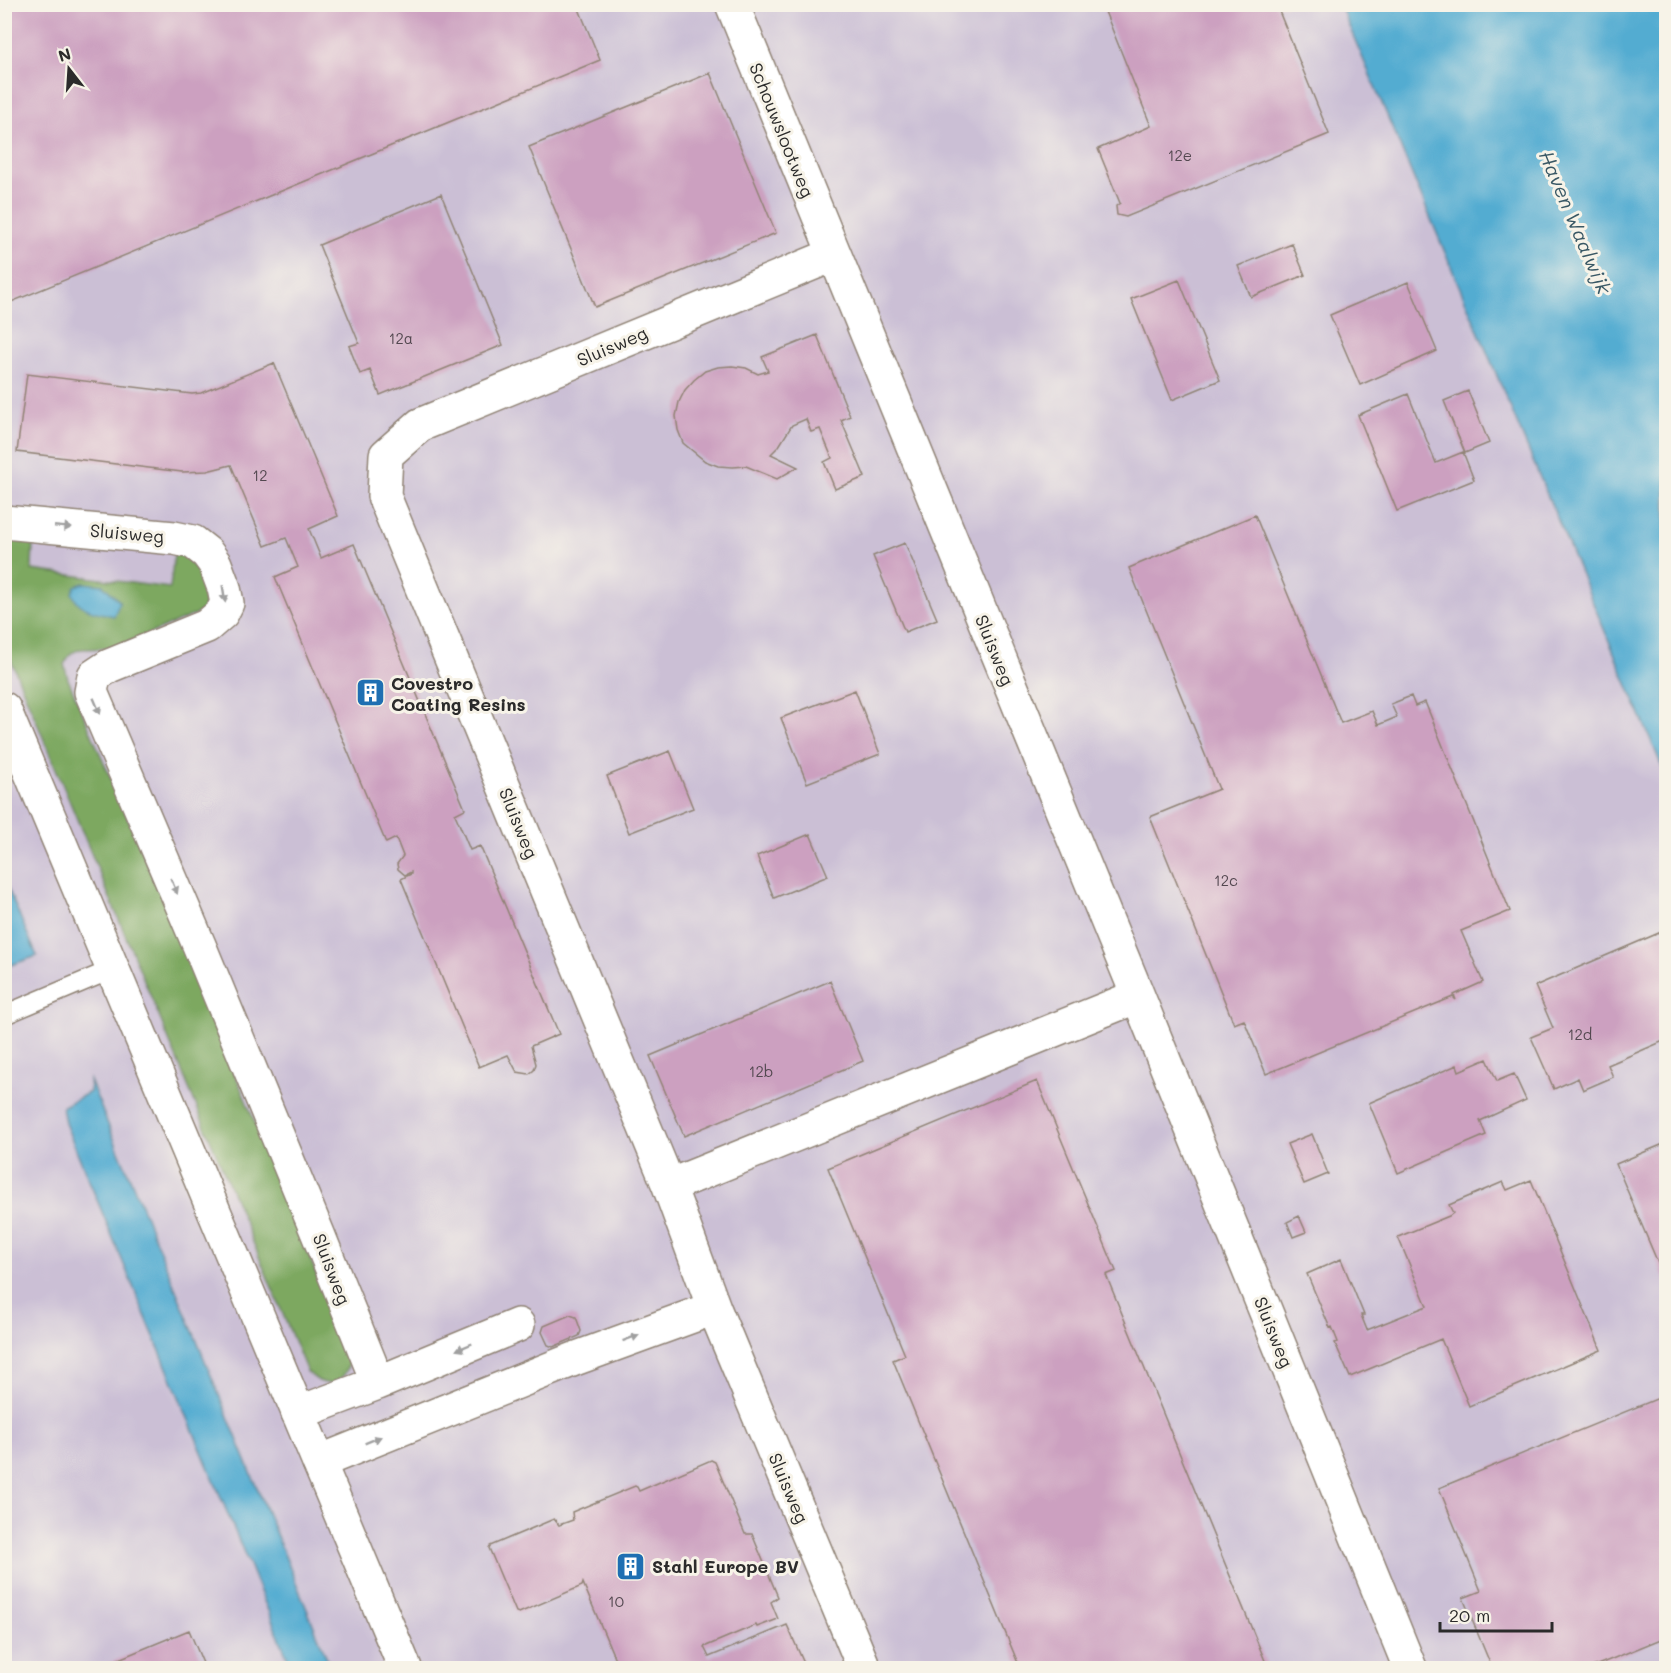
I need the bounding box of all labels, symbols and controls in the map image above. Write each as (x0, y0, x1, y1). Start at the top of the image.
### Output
north arrow (39, 39, 99, 99)
text: N (56, 42, 73, 66)
street label: Schouwslootweg (744, 59, 820, 201)
house number: 12e (1168, 145, 1192, 165)
water label: Haven Waalwijk (1534, 146, 1618, 298)
street label: Sluisweg (573, 320, 651, 372)
house number: 12a (389, 328, 413, 348)
house number: 12 (252, 465, 268, 485)
street label: Sluisweg (89, 518, 165, 548)
one-way arrow (53, 522, 72, 532)
one-way arrow (220, 585, 229, 604)
street label: Sluisweg (970, 611, 1020, 689)
place label: Covestro Coating Resins (391, 671, 526, 716)
building icon: Covestro Coating Resins (354, 677, 386, 709)
one-way arrow (93, 697, 102, 715)
street label: Sluisweg (494, 784, 544, 862)
house number: 12c (1214, 870, 1238, 890)
one-way arrow (169, 877, 179, 895)
house number: 12d (1568, 1024, 1592, 1044)
house number: 12b (749, 1061, 773, 1081)
street label: Sluisweg (307, 1230, 357, 1308)
street label: Sluisweg (1249, 1293, 1299, 1371)
one-way arrow (623, 1333, 641, 1343)
one-way arrow (455, 1343, 473, 1352)
one-way arrow (365, 1435, 383, 1445)
street label: Sluisweg (763, 1449, 815, 1527)
building icon: Stahl Europe BV (615, 1550, 647, 1582)
place label: Stahl Europe BV (652, 1554, 799, 1578)
house number: 10 (608, 1591, 624, 1611)
scale bar (1440, 1595, 1552, 1633)
text: 20 m (1449, 1603, 1490, 1627)

